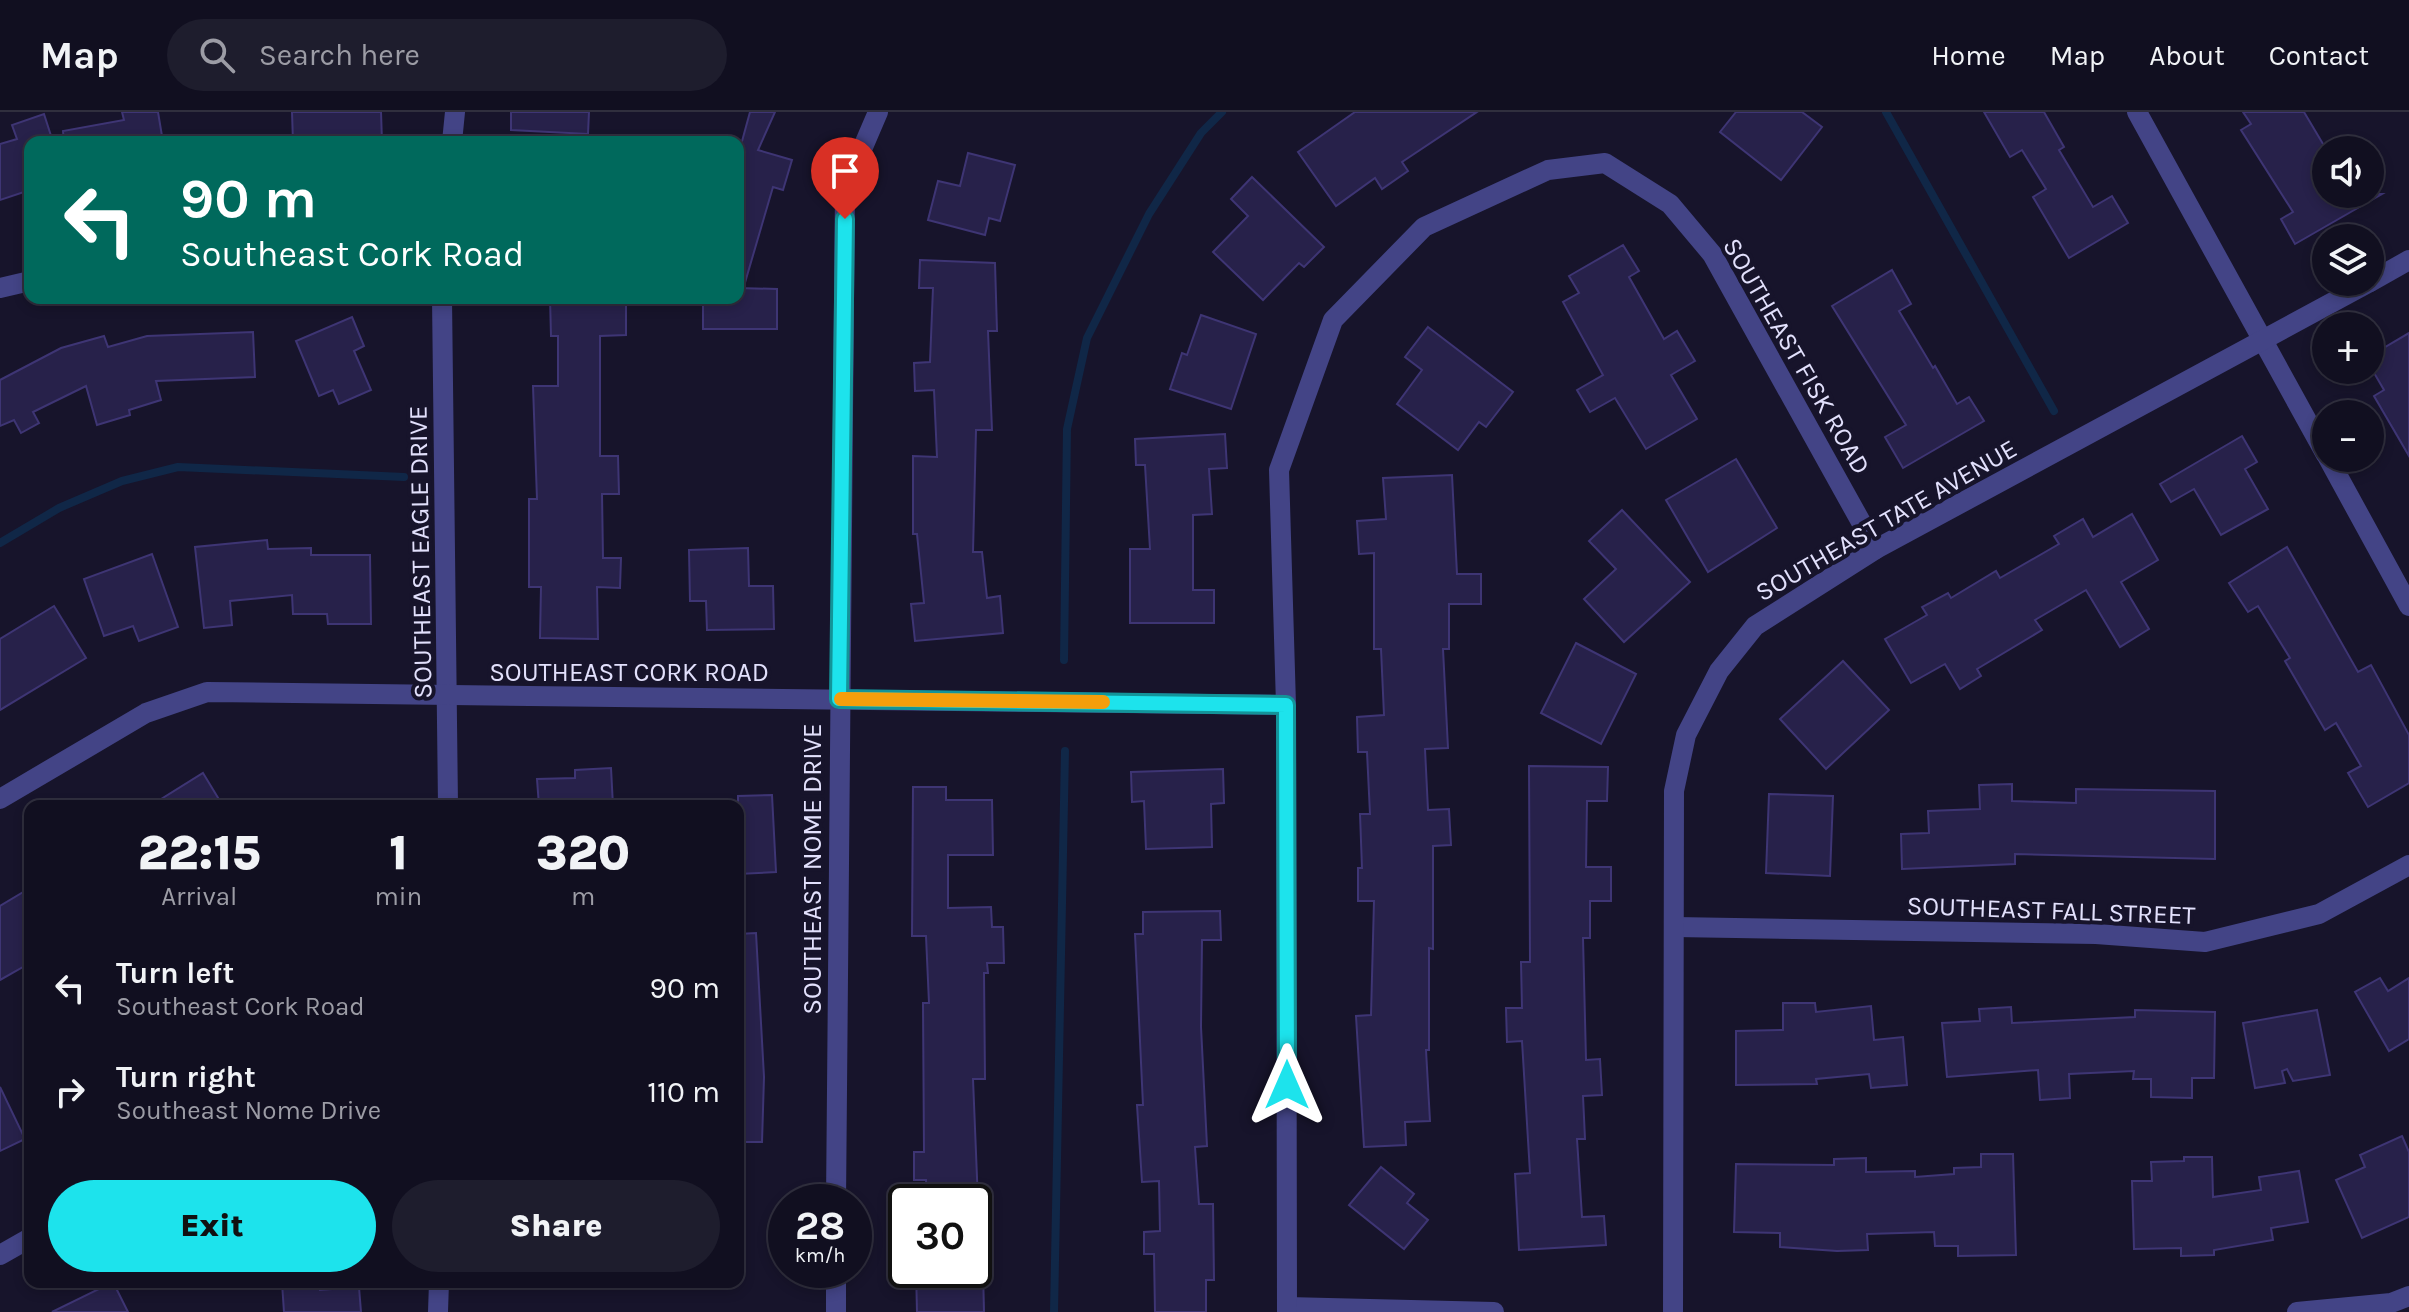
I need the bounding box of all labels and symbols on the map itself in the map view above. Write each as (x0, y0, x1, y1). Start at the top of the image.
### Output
pin (811, 137, 879, 219)
street label: SOUTHEAST FISK ROAD (1716, 233, 1877, 480)
street label: SOUTHEAST EAGLE DRIVE (402, 405, 439, 699)
street label: SOUTHEAST TATE AVENUE (1750, 433, 2023, 608)
street label: SOUTHEAST CORK ROAD (489, 657, 769, 688)
street label: SOUTHEAST NOME DRIVE (797, 723, 828, 1015)
street label: SOUTHEAST FALL STREET (1906, 890, 2196, 931)
position arrow (1245, 1043, 1329, 1127)
speed limit sign: 30 (888, 1184, 992, 1288)

